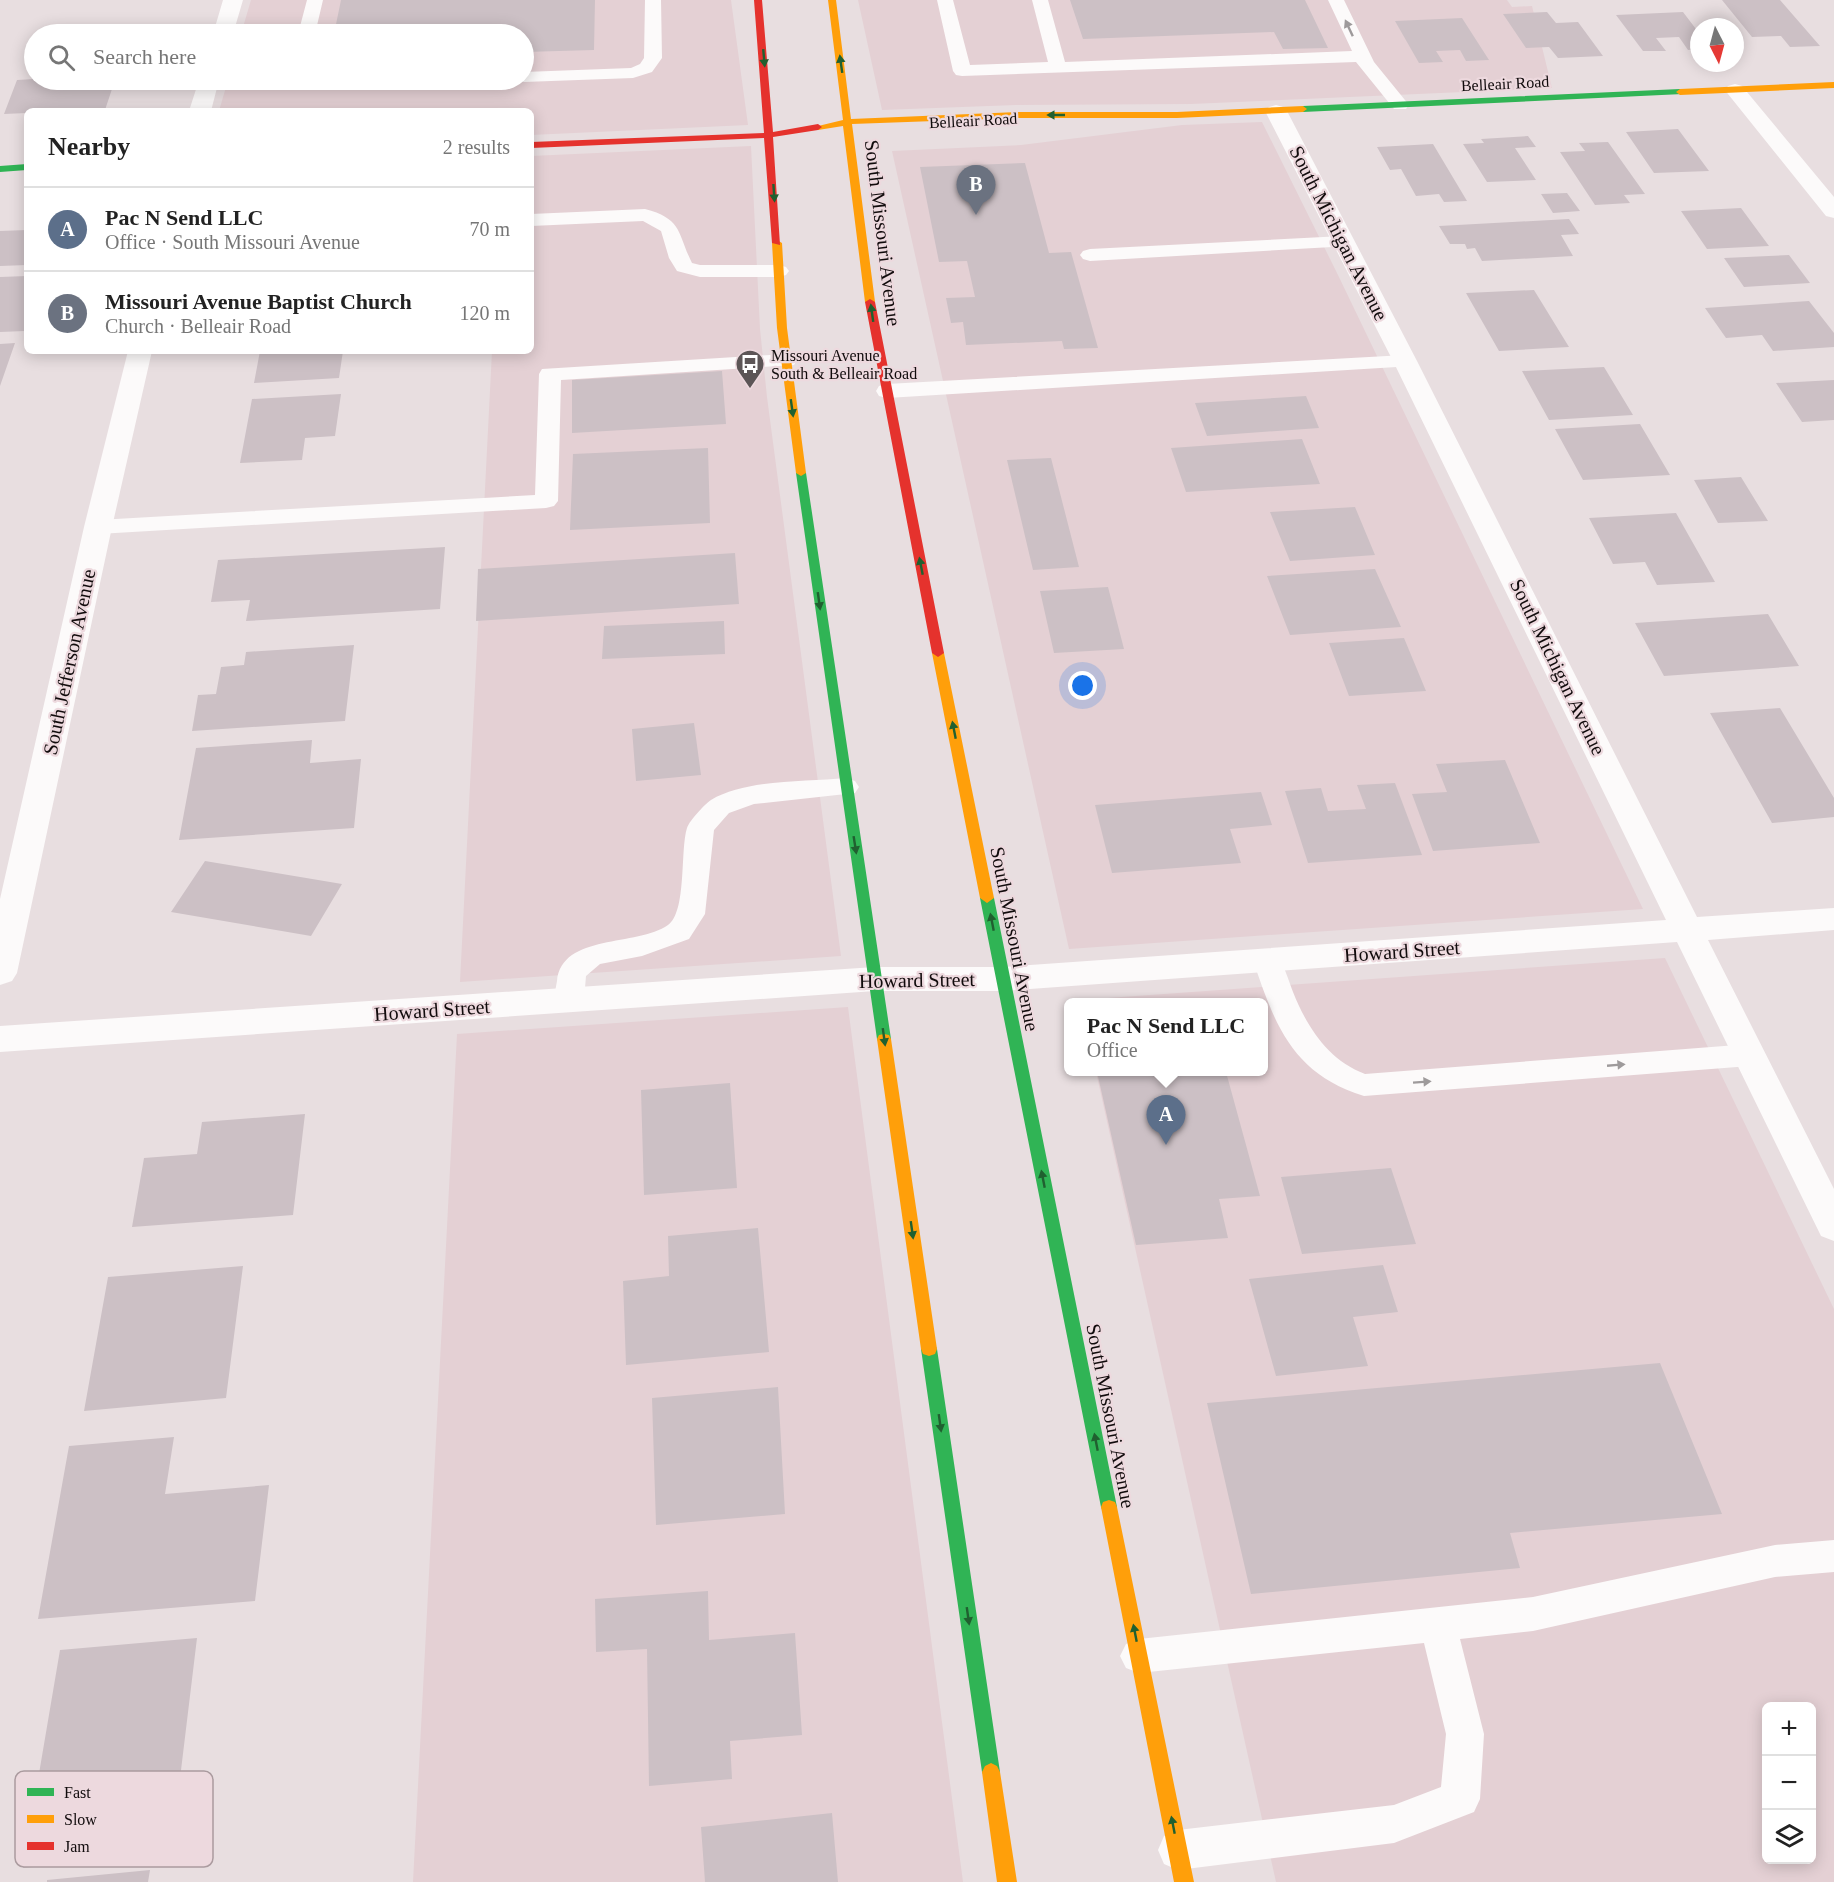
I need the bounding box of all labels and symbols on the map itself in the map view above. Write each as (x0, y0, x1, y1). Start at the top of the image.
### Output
north arrow (1690, 18, 1744, 72)
one-way arrow (1345, 20, 1354, 37)
one-way arrow (759, 49, 768, 68)
one-way arrow (837, 54, 846, 73)
street label: Belleair Road (1460, 73, 1550, 94)
street label: Belleair Road (928, 110, 1018, 131)
one-way arrow (1046, 110, 1065, 120)
street label: South Missouri Avenue (861, 139, 905, 327)
street label: South Michigan Avenue (1285, 142, 1393, 325)
pin: B (956, 166, 996, 215)
one-way arrow (769, 183, 778, 202)
one-way arrow (867, 304, 876, 323)
place label: Missouri Avenue South & Belleair Road (771, 347, 917, 382)
bus stop icon: Missouri Avenue South & Belleair Road (734, 348, 766, 390)
one-way arrow (787, 399, 796, 418)
one-way arrow (916, 557, 925, 576)
street label: South Jefferson Avenue (39, 567, 99, 757)
street label: South Michigan Avenue (1505, 575, 1610, 759)
one-way arrow (815, 592, 824, 611)
your location (1068, 671, 1097, 700)
one-way arrow (949, 721, 958, 740)
one-way arrow (850, 835, 859, 854)
street label: South Missouri Avenue (986, 845, 1044, 1033)
one-way arrow (987, 912, 996, 931)
street label: Howard Street (1343, 936, 1461, 966)
street label: Howard Street (859, 968, 976, 992)
street label: Howard Street (373, 995, 491, 1025)
one-way arrow (879, 1028, 888, 1047)
one-way arrow (1607, 1060, 1626, 1069)
one-way arrow (1413, 1077, 1432, 1087)
pin: A (1146, 1096, 1186, 1145)
one-way arrow (1038, 1169, 1047, 1188)
one-way arrow (907, 1221, 916, 1240)
street label: South Missouri Avenue (1082, 1322, 1140, 1510)
one-way arrow (935, 1414, 944, 1433)
one-way arrow (1091, 1433, 1100, 1452)
one-way arrow (963, 1607, 972, 1626)
one-way arrow (1129, 1624, 1139, 1643)
legend (15, 1771, 213, 1867)
text: Fast (64, 1784, 91, 1801)
text: Slow (64, 1811, 97, 1828)
one-way arrow (1168, 1815, 1177, 1834)
text: Jam (64, 1838, 90, 1855)

